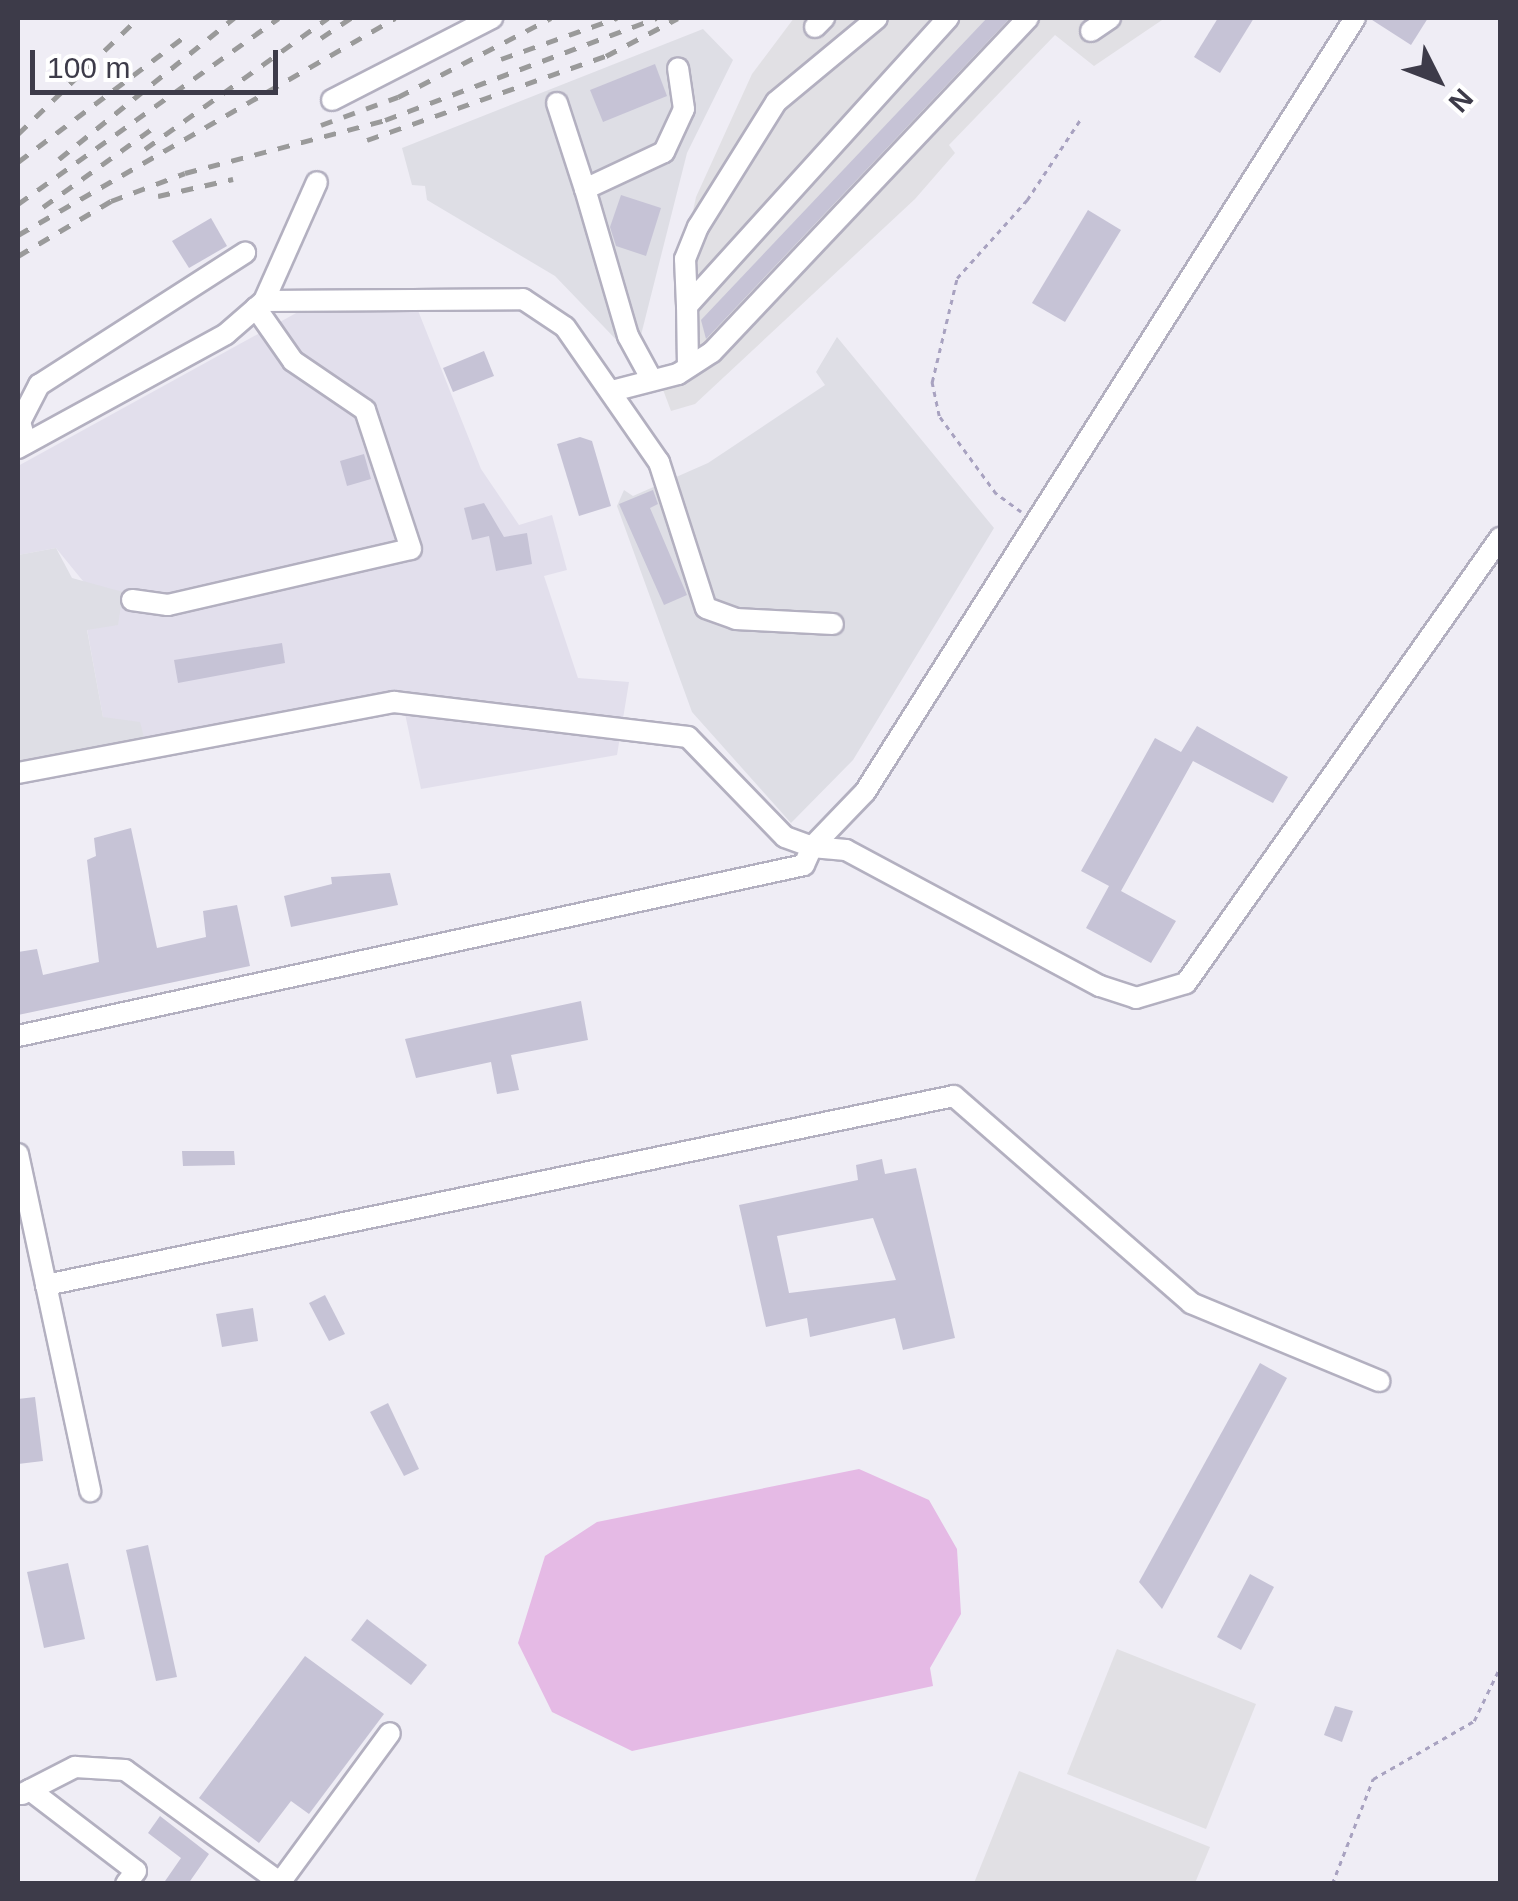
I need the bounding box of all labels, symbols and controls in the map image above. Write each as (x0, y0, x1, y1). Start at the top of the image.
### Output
scale bar (35, 30, 282, 92)
north arrow (1388, 30, 1488, 130)
text: 100 m (47, 51, 130, 84)
text: N (1442, 83, 1479, 118)

